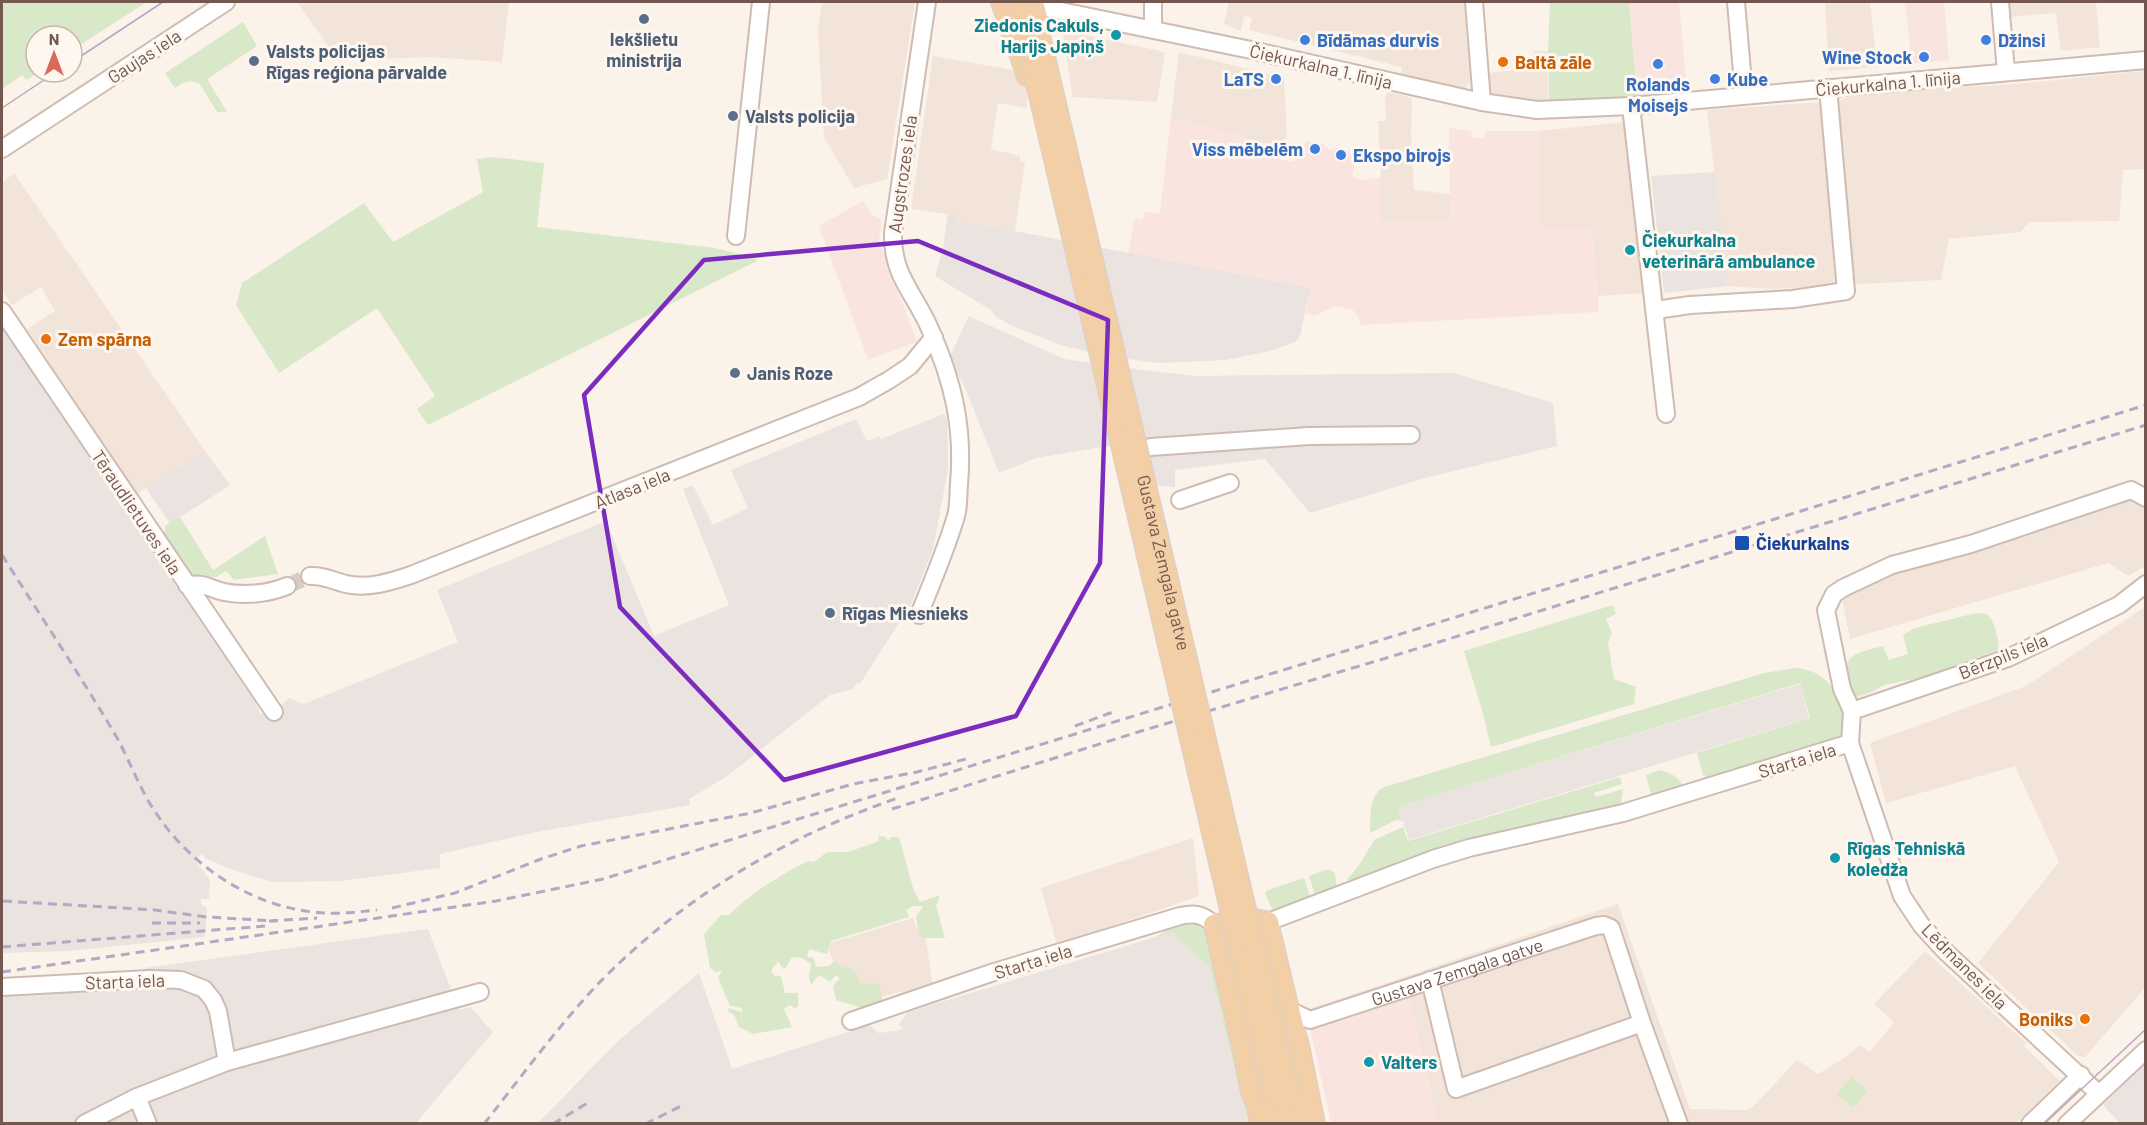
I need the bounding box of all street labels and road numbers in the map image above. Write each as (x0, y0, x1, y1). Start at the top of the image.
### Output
street label: Gaujas iela (103, 24, 185, 88)
street label: Čiekurkalna 1. līnija (1248, 39, 1394, 93)
street label: Čiekurkalna 1. līnija (1814, 66, 1962, 100)
street label: Augstrozes iela (883, 114, 921, 234)
street label: Tēraudlietuves iela (87, 445, 187, 579)
street label: Atlasa iela (591, 463, 673, 513)
street label: Gustava Zemgala gatve (1133, 473, 1196, 653)
street label: Bērzpils iela (1955, 628, 2051, 684)
street label: Starta iela (1756, 738, 1838, 782)
street label: Lēdmanes iela (1917, 918, 2013, 1014)
street label: Gustava Zemgala gatve (1368, 933, 1546, 1010)
street label: Starta iela (992, 939, 1074, 983)
street label: Starta iela (85, 969, 165, 993)

